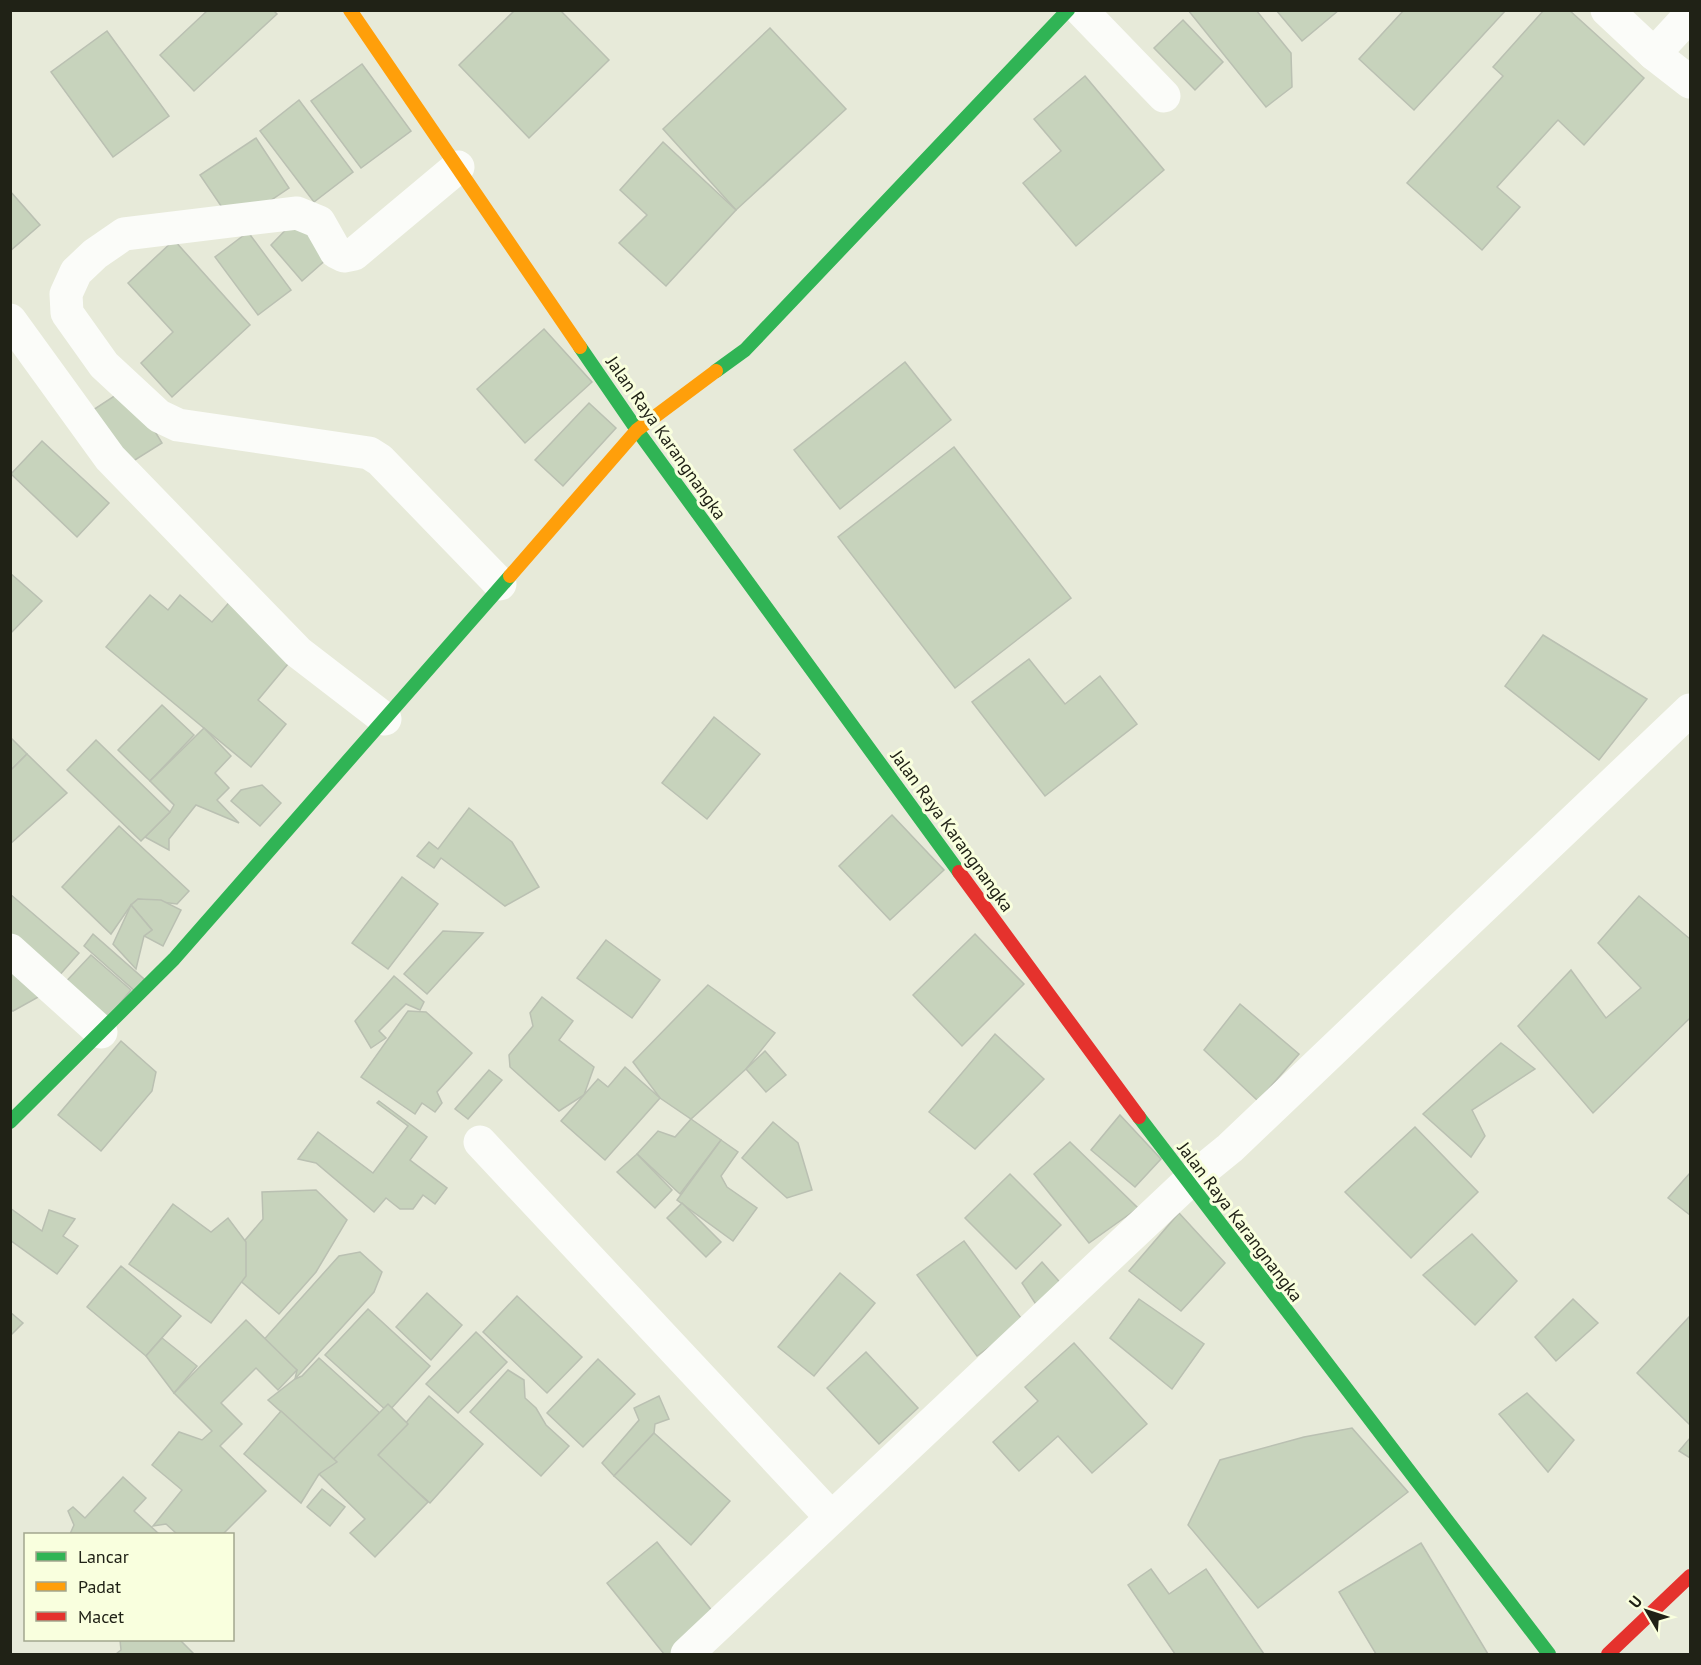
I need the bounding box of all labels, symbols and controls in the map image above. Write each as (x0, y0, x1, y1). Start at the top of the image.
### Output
street label: Jalan Raya Karangnangka (601, 351, 732, 524)
street label: Jalan Raya Karangnangka (885, 745, 1019, 916)
street label: Jalan Raya Karangnangka (1172, 1136, 1308, 1306)
legend (24, 1533, 234, 1641)
text: Lancar (78, 1545, 129, 1568)
text: Padat (78, 1575, 121, 1598)
north arrow (1617, 1581, 1677, 1641)
text: U (1624, 1591, 1646, 1612)
text: Macet (78, 1605, 124, 1628)

